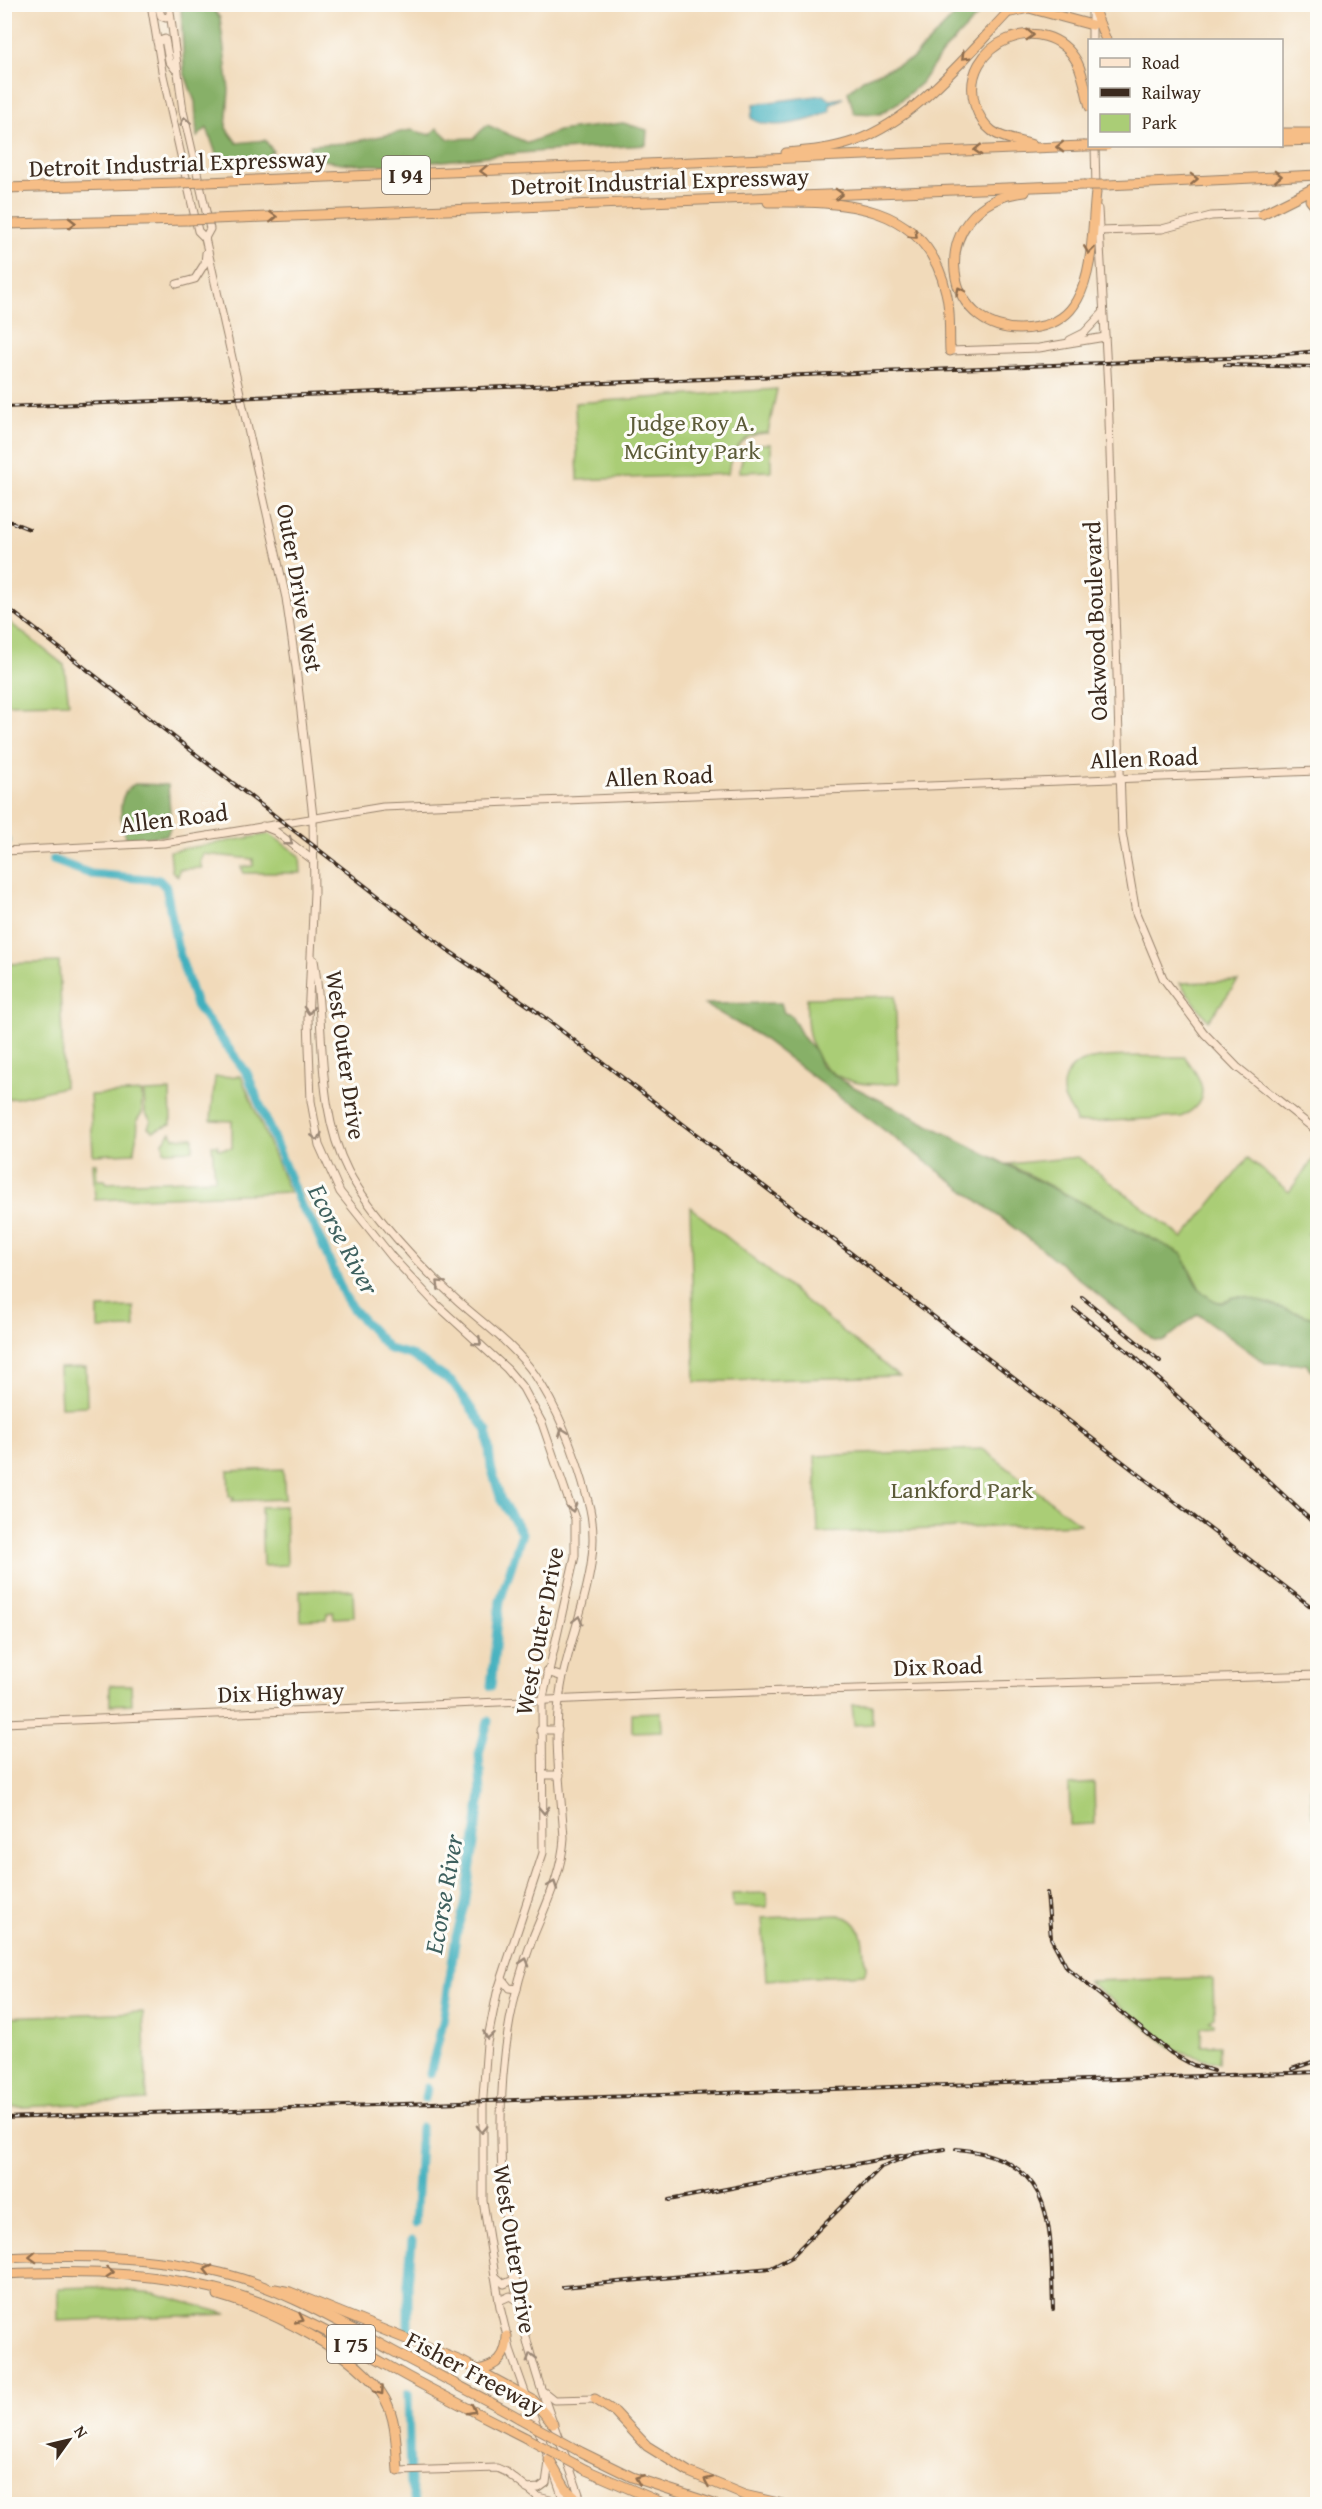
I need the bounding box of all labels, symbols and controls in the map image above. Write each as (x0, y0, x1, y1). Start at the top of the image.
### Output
one-way arrow (1026, 28, 1035, 41)
legend (1088, 39, 1283, 147)
one-way arrow (962, 48, 973, 59)
text: Road (1142, 49, 1180, 76)
text: Railway (1142, 79, 1201, 106)
text: Park (1142, 109, 1178, 136)
one-way arrow (179, 116, 192, 126)
street label: Detroit Industrial Expressway (28, 140, 328, 186)
one-way arrow (1055, 141, 1064, 153)
one-way arrow (973, 144, 982, 157)
road number: I 94 (382, 156, 430, 194)
street label: Detroit Industrial Expressway (510, 158, 810, 204)
one-way arrow (480, 165, 489, 178)
one-way arrow (1274, 170, 1283, 183)
one-way arrow (1190, 173, 1199, 186)
one-way arrow (834, 187, 843, 200)
one-way arrow (268, 211, 277, 223)
one-way arrow (68, 217, 77, 229)
one-way arrow (908, 228, 918, 239)
one-way arrow (1084, 246, 1096, 255)
one-way arrow (955, 287, 967, 298)
park label: Judge Roy A. McGinty Park (624, 405, 761, 468)
street label: Outer Drive West (268, 501, 332, 675)
street label: Oakwood Boulevard (1074, 521, 1116, 721)
street label: Allen Road (1089, 739, 1199, 777)
street label: Allen Road (604, 757, 714, 795)
street label: Allen Road (118, 794, 230, 842)
one-way arrow (283, 835, 294, 846)
street label: West Outer Drive (317, 968, 375, 1142)
one-way arrow (302, 1005, 315, 1014)
one-way arrow (309, 1131, 322, 1141)
water label: Ecorse River (298, 1176, 390, 1303)
one-way arrow (437, 1281, 448, 1292)
one-way arrow (471, 1334, 482, 1345)
one-way arrow (558, 1427, 571, 1438)
park label: Lankford Park (891, 1472, 1034, 1507)
one-way arrow (565, 1502, 577, 1513)
street label: West Outer Drive (506, 1544, 572, 1718)
one-way arrow (570, 1615, 583, 1625)
street label: Dix Road (893, 1647, 983, 1685)
street label: Dix Highway (217, 1672, 345, 1712)
one-way arrow (538, 1805, 550, 1814)
water label: Ecorse River (413, 1830, 473, 1958)
one-way arrow (545, 1880, 558, 1891)
one-way arrow (518, 1957, 530, 1968)
one-way arrow (483, 2031, 495, 2040)
one-way arrow (476, 2125, 488, 2134)
street label: West Outer Drive (484, 2162, 546, 2336)
one-way arrow (28, 2251, 37, 2264)
one-way arrow (203, 2264, 213, 2277)
one-way arrow (105, 2266, 114, 2279)
one-way arrow (294, 2311, 305, 2323)
street label: Fisher Freeway (400, 2322, 550, 2424)
road number: I 75 (327, 2325, 375, 2363)
one-way arrow (526, 2353, 539, 2363)
one-way arrow (373, 2385, 384, 2396)
one-way arrow (466, 2403, 477, 2414)
north arrow (39, 2410, 99, 2470)
text: N (68, 2420, 95, 2443)
one-way arrow (634, 2474, 645, 2486)
one-way arrow (703, 2476, 714, 2488)

